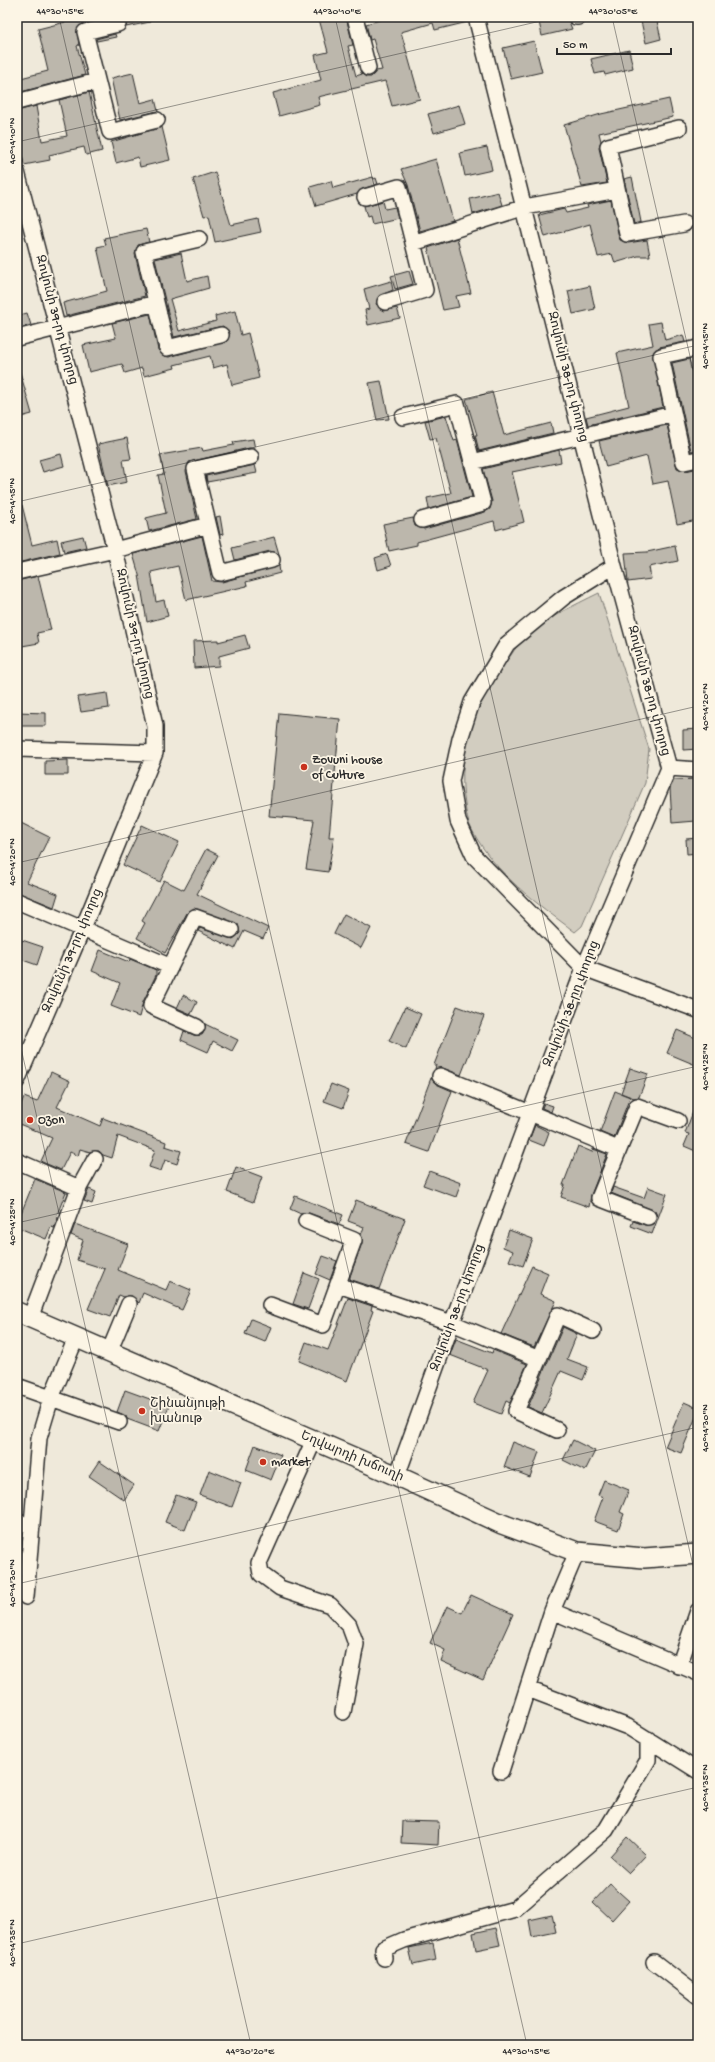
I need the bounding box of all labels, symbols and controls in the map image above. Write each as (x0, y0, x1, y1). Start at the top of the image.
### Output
text: 44°30'15"E (36, 6, 84, 18)
text: 44°30'10"E (313, 6, 361, 18)
text: 44°30'05"E (589, 6, 638, 18)
scale bar (557, 30, 671, 56)
text: 50 m (563, 39, 588, 53)
text: 40°14'10"N (7, 117, 19, 164)
street label: Զովունի 39-րդ փողոց (31, 253, 82, 387)
street label: Զովունի 38-րդ փողոց (543, 310, 591, 444)
text: 40°14'15"N (700, 322, 712, 369)
text: 40°14'15"N (7, 477, 19, 524)
street label: Զովունի 39-րդ փողոց (112, 567, 157, 701)
street label: Զովունի 38-րդ փողոց (623, 624, 674, 758)
text: 40°14'20"N (700, 683, 712, 731)
place label: Zovuni house of Culture (312, 753, 383, 783)
marker: Zovuni house of Culture (299, 762, 309, 772)
text: 40°14'20"N (7, 838, 19, 886)
street label: Զովունի 39-րդ փողոց (39, 886, 106, 1015)
street label: Զովունի 38-րդ փողոց (540, 938, 603, 1069)
text: 40°14'25"N (700, 1043, 712, 1091)
place label: Ozon (38, 1113, 65, 1128)
marker: Ozon (25, 1115, 35, 1125)
text: 40°14'25"N (7, 1198, 19, 1246)
street label: Զովունի 38-րդ փողոց (427, 1242, 488, 1374)
place label: Շինանյութի խանութ (150, 1396, 225, 1427)
text: 40°14'30"N (700, 1404, 712, 1452)
marker: Շինանյութի խանութ (137, 1406, 147, 1416)
street label: Եղվարդի խճուղի (298, 1428, 406, 1486)
place label: market (271, 1455, 312, 1470)
marker: market (258, 1457, 268, 1467)
text: 40°14'30"N (7, 1559, 19, 1607)
text: 40°14'35"N (700, 1764, 712, 1812)
text: 40°14'35"N (7, 1919, 19, 1967)
text: 44°30'20"E (226, 2046, 275, 2058)
text: 44°30'15"E (502, 2046, 550, 2058)

